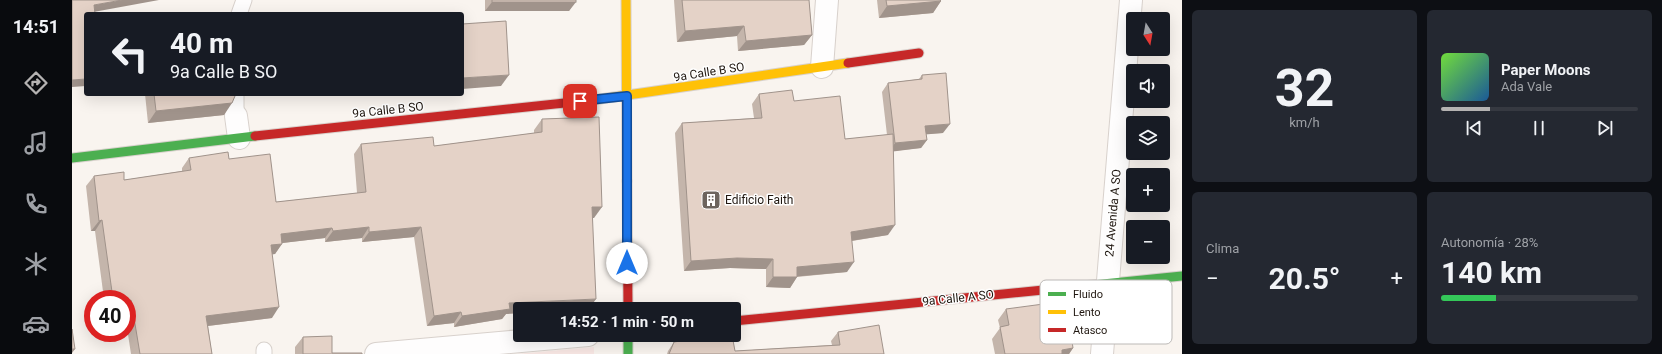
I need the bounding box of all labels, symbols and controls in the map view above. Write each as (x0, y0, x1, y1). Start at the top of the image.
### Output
north arrow (1126, 12, 1170, 56)
map controls (1126, 12, 1170, 264)
text: 14:51 (13, 16, 59, 37)
text: 40 m (170, 27, 233, 60)
icon: left (104, 28, 156, 80)
text: 32 (1275, 58, 1334, 119)
street label: 9a Calle B SO (673, 59, 745, 85)
text: 9a Calle B SO (170, 61, 277, 82)
text: Paper Moons (1501, 61, 1591, 79)
button: sound (1126, 64, 1170, 108)
icon: directions (22, 69, 50, 97)
text: Ada Vale (1501, 79, 1552, 94)
pin (563, 84, 597, 118)
icon: arrive (569, 90, 591, 112)
street label: 9a Calle B SO (352, 99, 424, 121)
text: km/h (1289, 115, 1320, 130)
button: layers (1126, 116, 1170, 160)
icon: previous (1463, 117, 1485, 139)
icon: pause (1528, 117, 1550, 139)
icon: next (1594, 117, 1616, 139)
icon: music (22, 129, 50, 157)
button: + (1126, 168, 1170, 212)
street label: 24 Avenida A SO (1102, 169, 1124, 257)
building icon: Edificio Faith (700, 189, 722, 211)
icon: phone (22, 190, 50, 218)
place label: Edificio Faith (725, 193, 793, 207)
button: − (1126, 220, 1170, 264)
text: Autonomía · 28% (1441, 235, 1538, 250)
text: Clima (1206, 241, 1239, 256)
position arrow (606, 242, 648, 284)
icon: climate (22, 250, 50, 278)
text: 140 km (1441, 255, 1542, 290)
text: 20.5° (1269, 261, 1341, 296)
text: − (1206, 266, 1219, 291)
text: + (1391, 266, 1403, 291)
legend (1040, 280, 1172, 344)
street label: 9a Calle A SO (921, 287, 995, 309)
text: Fluido (1073, 288, 1103, 301)
speed limit sign: 40 (84, 290, 136, 342)
text: Lento (1073, 306, 1101, 319)
icon: car (22, 310, 50, 338)
text: 14:52 · 1 min · 50 m (560, 313, 694, 331)
text: Atasco (1073, 324, 1107, 337)

